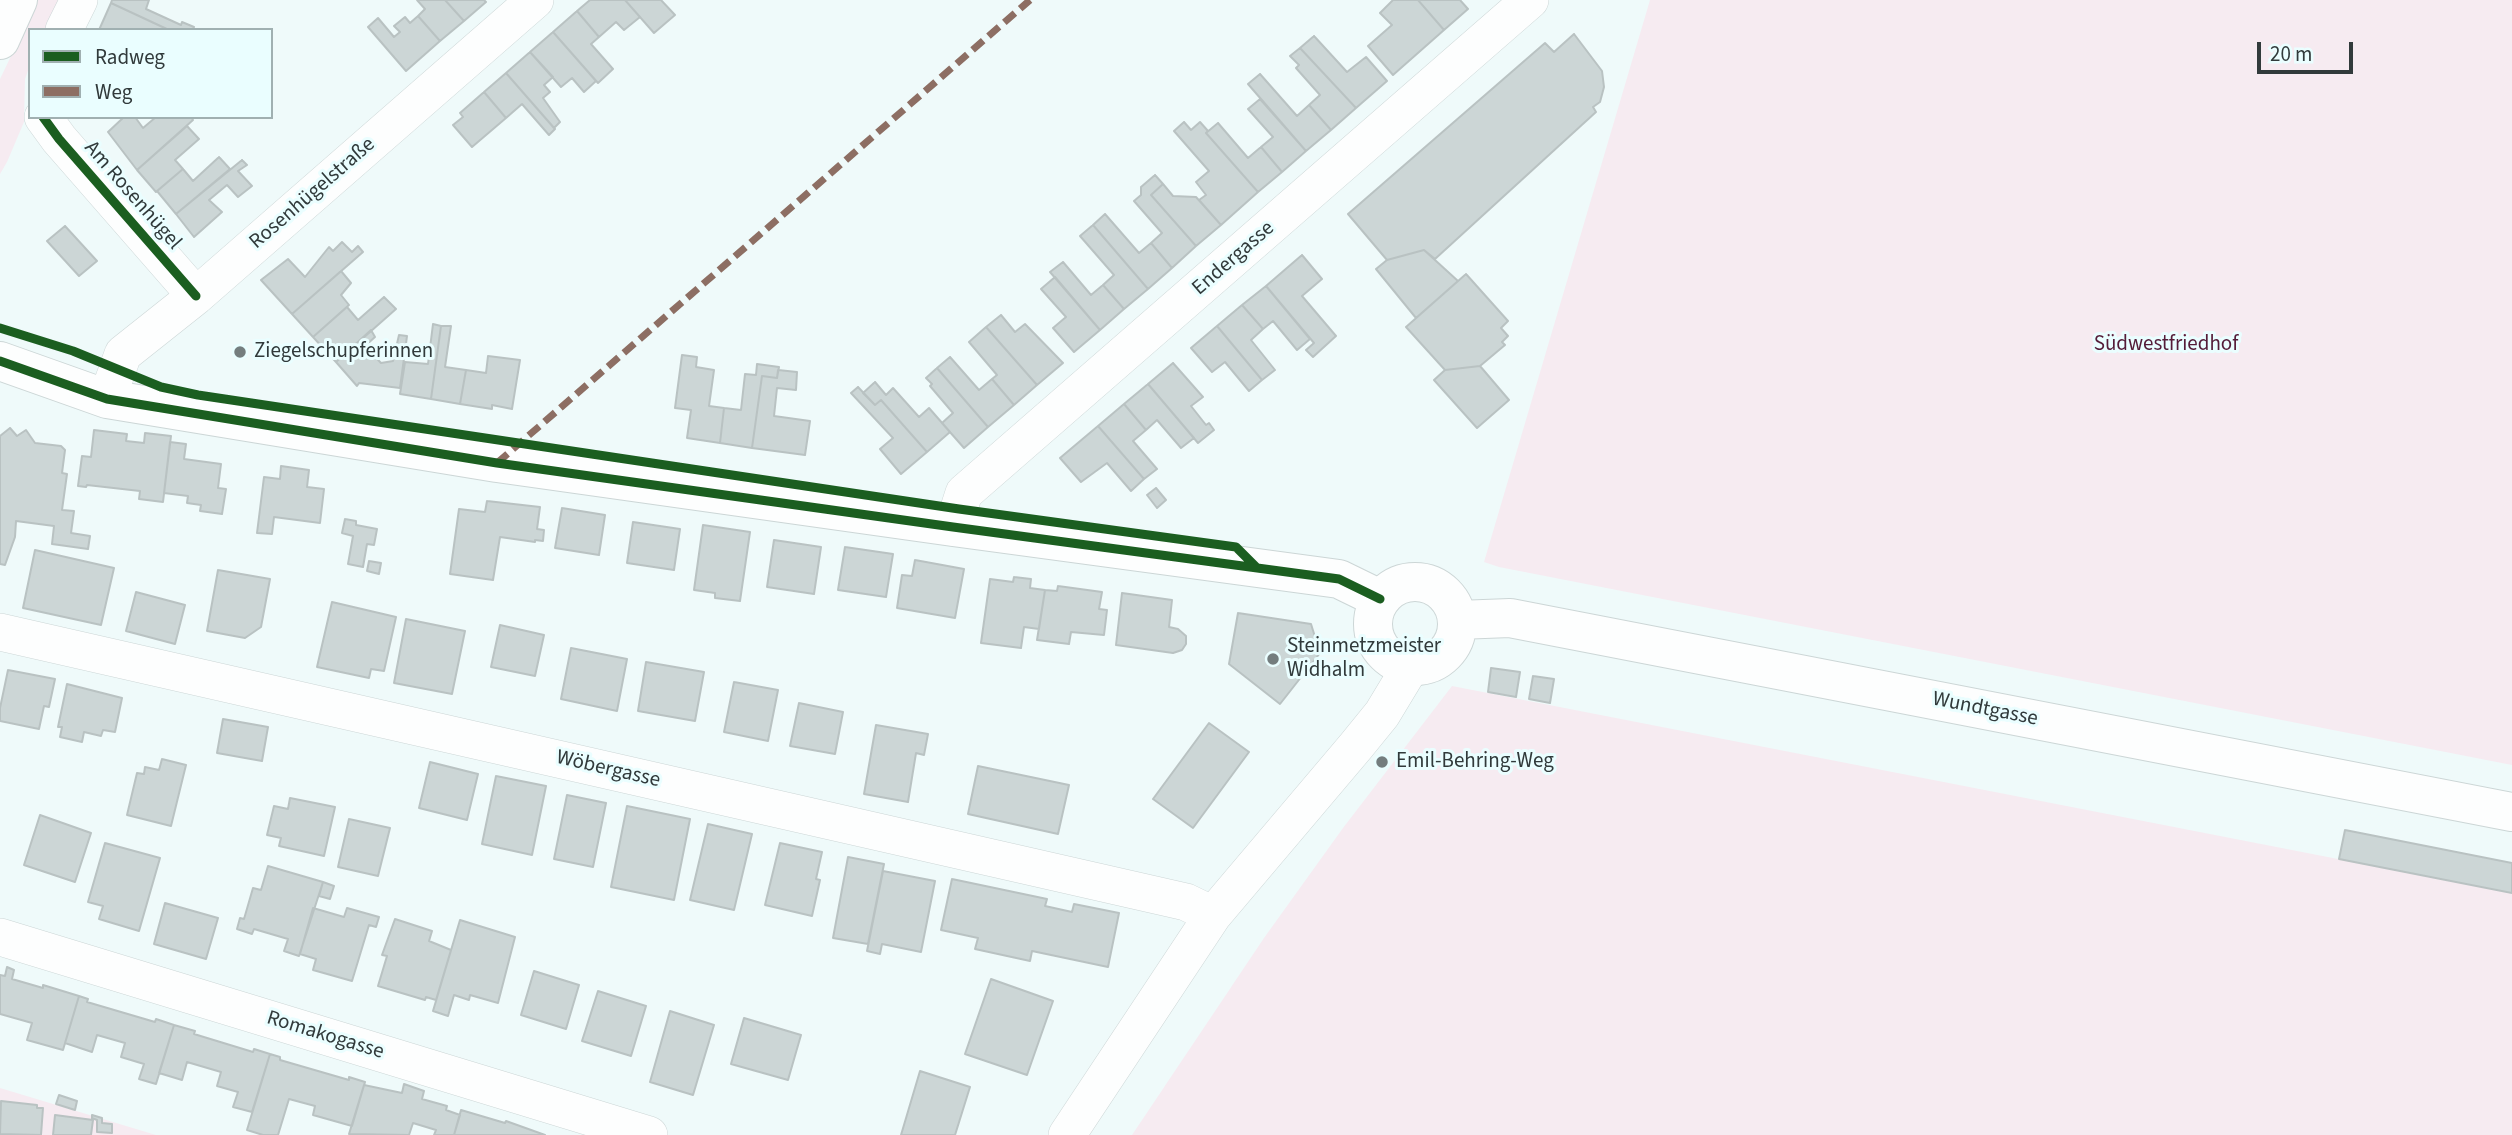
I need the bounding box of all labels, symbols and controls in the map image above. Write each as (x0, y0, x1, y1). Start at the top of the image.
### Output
legend (28, 28, 273, 119)
scale bar (2260, 28, 2356, 72)
text: 20 m (2270, 39, 2312, 69)
text: Radweg (95, 42, 165, 72)
text: Weg (95, 77, 132, 107)
street label: Rosenhügelstraße (245, 133, 381, 255)
street label: Am Rosenhügel (78, 137, 186, 255)
street label: Endergasse (1188, 217, 1280, 301)
park label: Südwestfriedhof (2094, 332, 2238, 358)
place label: Ziegelschupferinnen (254, 339, 433, 365)
marker: Ziegelschupferinnen (232, 344, 248, 360)
place label: Steinmetzmeister Widhalm (1287, 634, 1441, 684)
marker: Steinmetzmeister Widhalm (1265, 651, 1281, 667)
street label: Wundtgasse (1930, 687, 2040, 733)
street label: Wöbergasse (554, 746, 662, 794)
place label: Emil-Behring-Weg (1396, 749, 1554, 775)
marker: Emil-Behring-Weg (1374, 754, 1390, 770)
street label: Romakogasse (263, 1006, 387, 1066)

